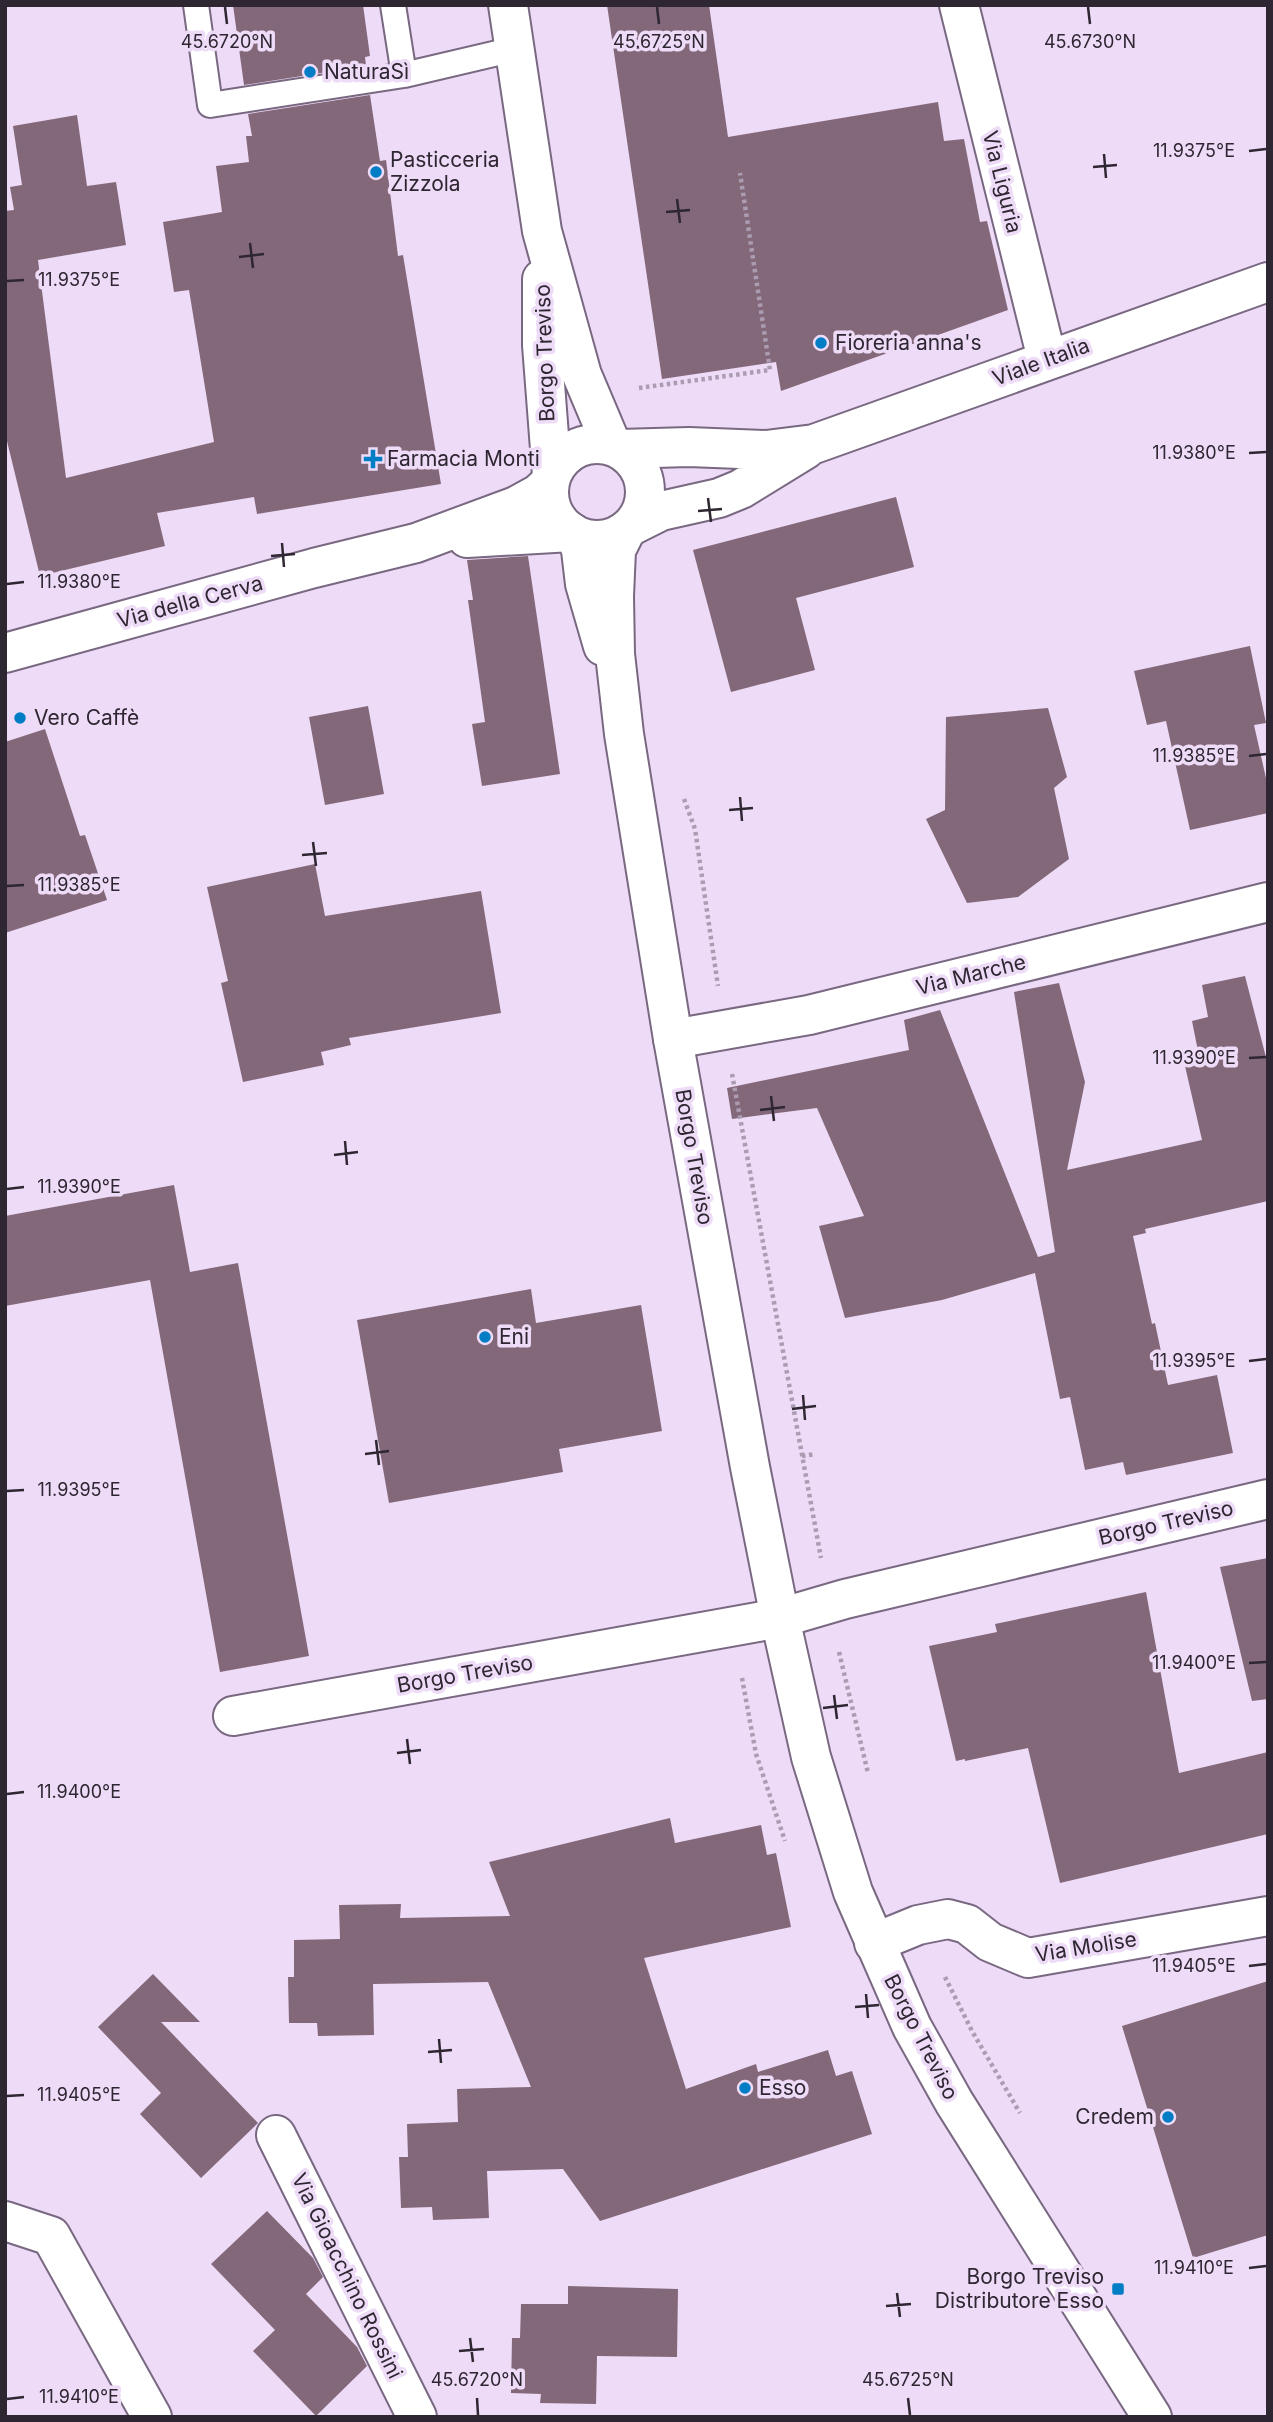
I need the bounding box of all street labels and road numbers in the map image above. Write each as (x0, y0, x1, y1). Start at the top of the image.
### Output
street label: Via Liguria (978, 128, 1027, 236)
street label: Borgo Treviso (530, 284, 559, 422)
street label: Viale Italia (989, 332, 1093, 391)
street label: Via della Cerva (114, 570, 265, 633)
street label: Via Marche (913, 949, 1028, 1000)
street label: Borgo Treviso (670, 1087, 719, 1227)
street label: Borgo Treviso (1096, 1495, 1236, 1550)
street label: Borgo Treviso (395, 1649, 535, 1698)
street label: Via Molise (1033, 1926, 1138, 1967)
street label: Borgo Treviso (879, 1970, 964, 2104)
street label: Via Gioacchino Rossini (287, 2169, 408, 2383)

